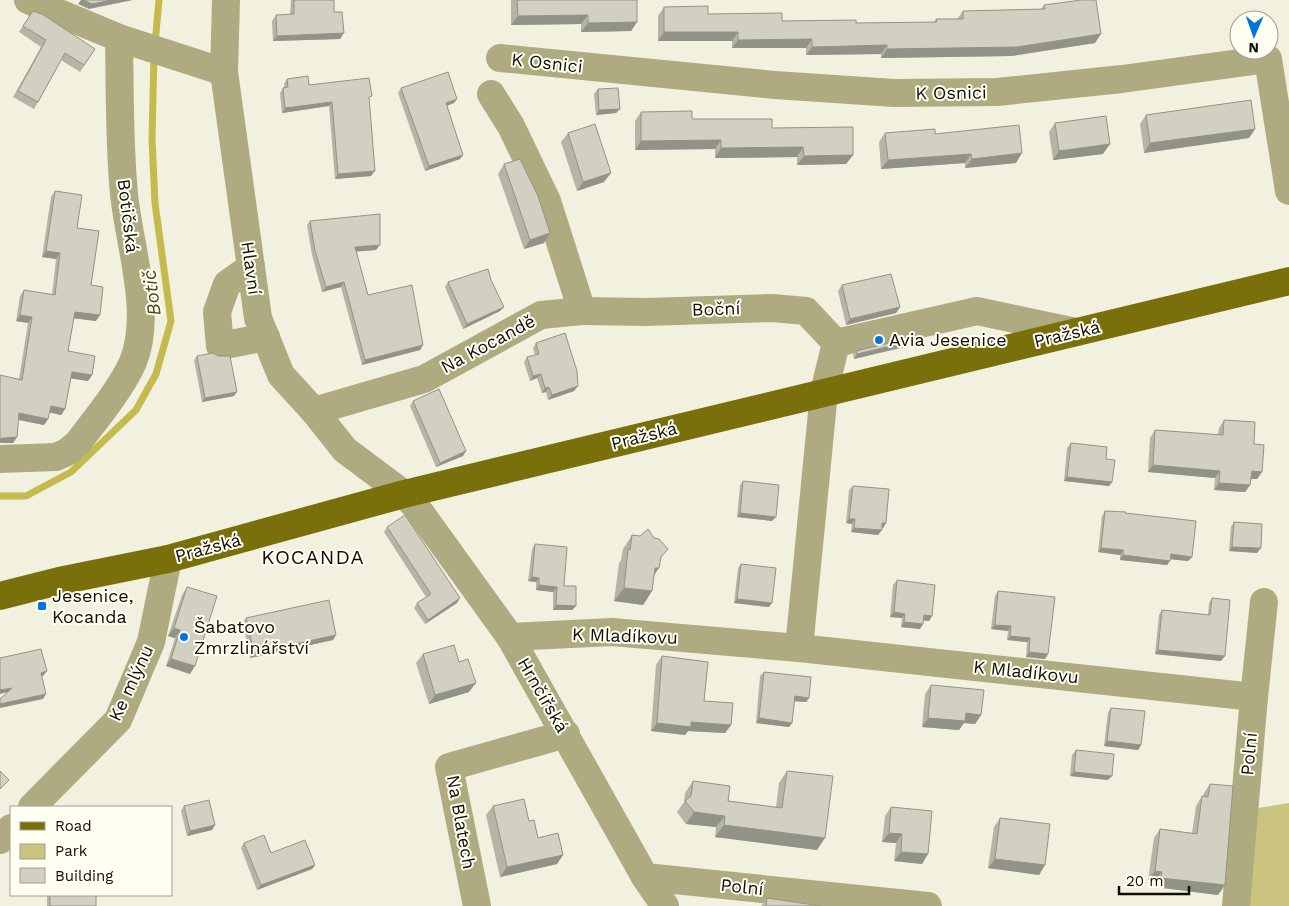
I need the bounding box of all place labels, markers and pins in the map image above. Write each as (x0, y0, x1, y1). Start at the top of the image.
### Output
place label: Avia Jesenice (889, 329, 1007, 350)
marker: Avia Jesenice (873, 334, 885, 346)
place label: Jesenice, Kocanda (52, 585, 134, 627)
marker: Jesenice, Kocanda (36, 600, 48, 612)
place label: Šabatovo Zmrzlinářství (194, 616, 309, 658)
marker: Šabatovo Zmrzlinářství (178, 631, 190, 643)

